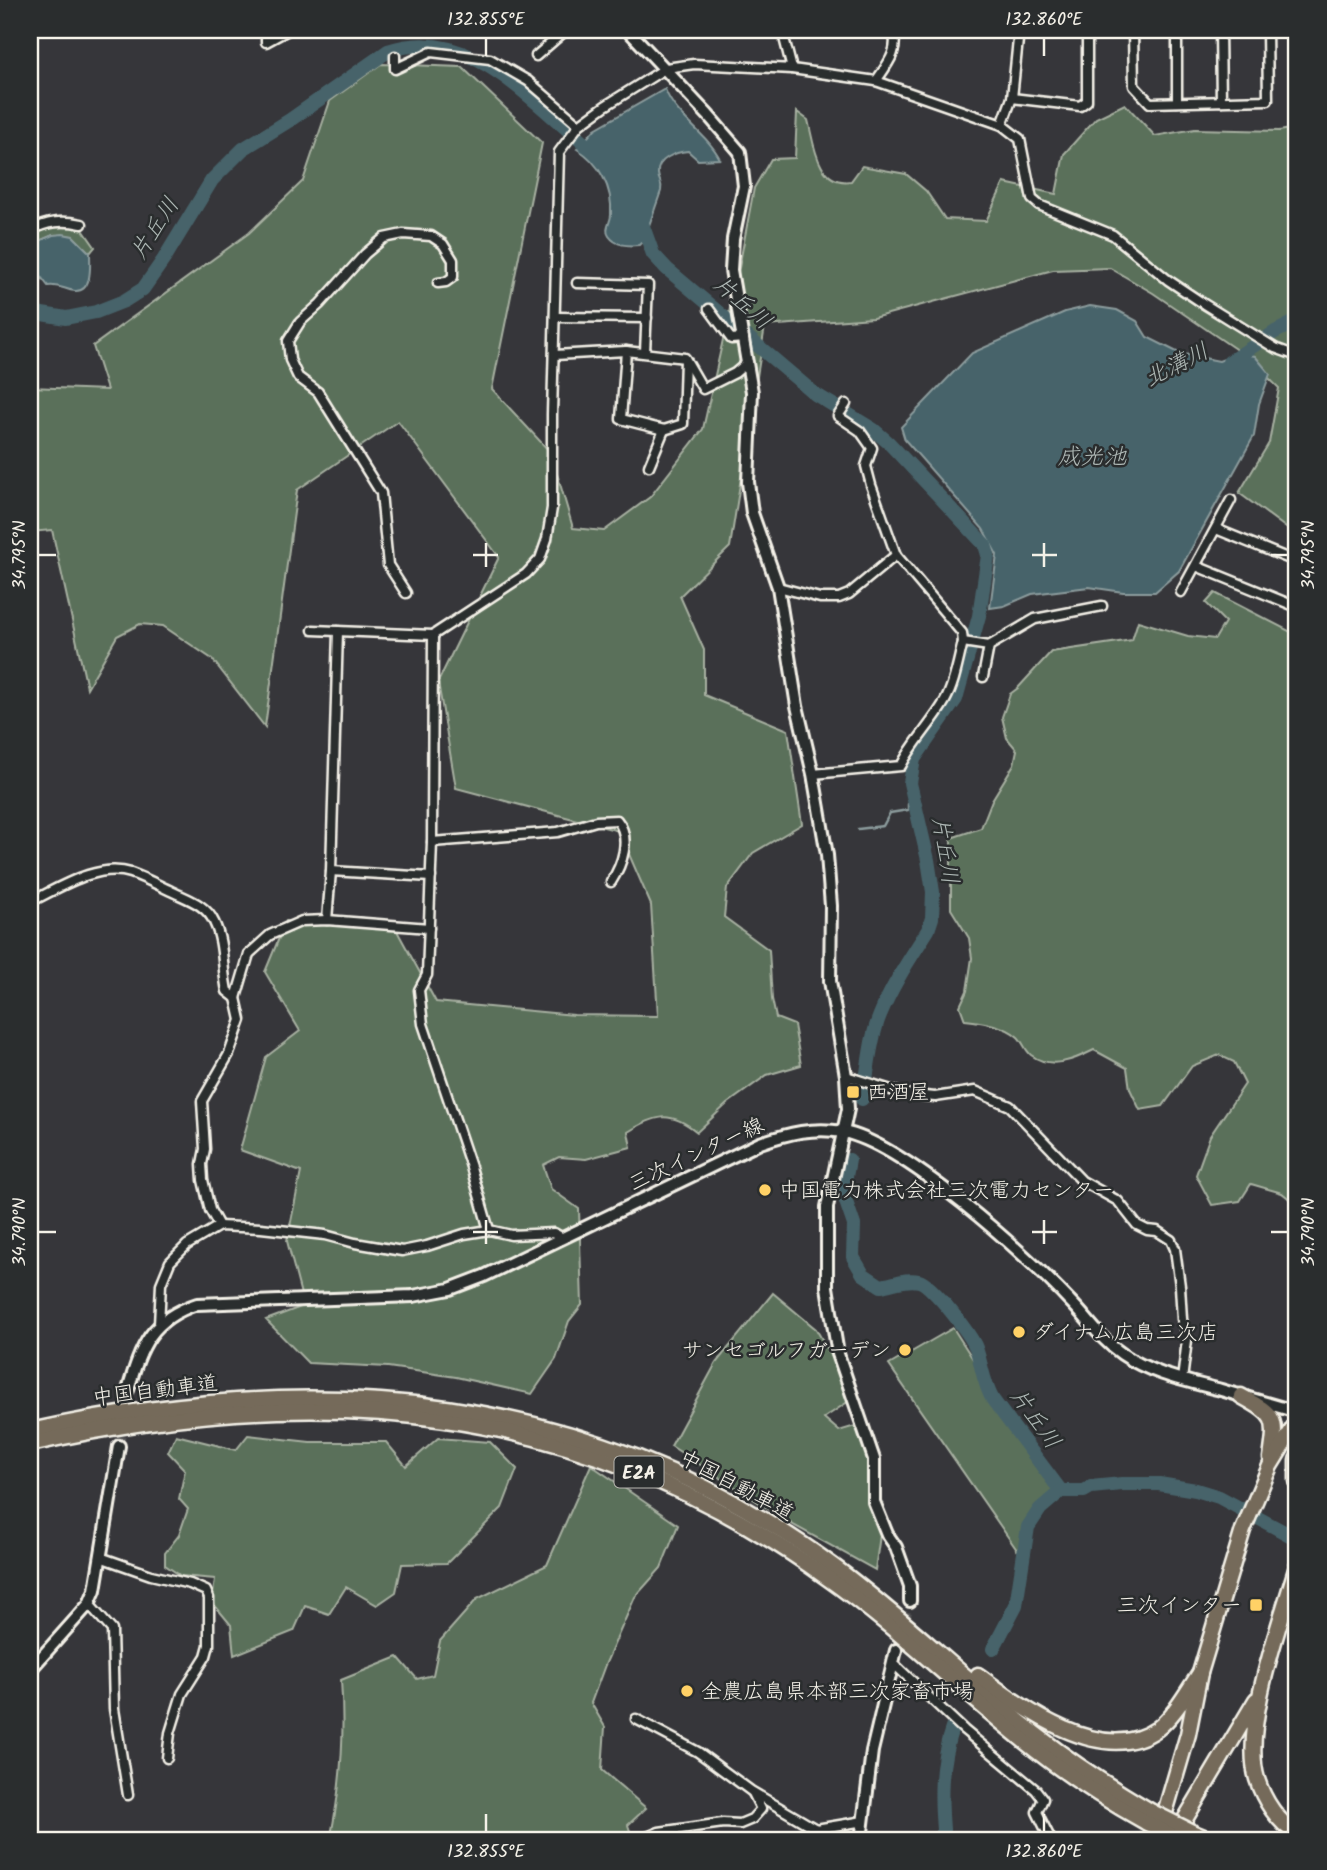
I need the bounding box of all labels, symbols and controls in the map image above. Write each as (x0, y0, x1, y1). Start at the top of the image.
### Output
text: 132.855°E (447, 6, 525, 35)
text: 132.860°E (1005, 6, 1083, 35)
water label: 片丘川 (122, 190, 190, 268)
water label: 片丘川 (704, 267, 780, 340)
water label: 北溝川 (1138, 334, 1216, 397)
water label: 成光池 (1058, 440, 1128, 476)
text: 34.795°N (6, 520, 35, 590)
text: 34.795°N (1295, 520, 1324, 590)
water label: 片丘川 (921, 813, 967, 887)
place label: 西酒屋 (867, 1077, 930, 1110)
marker: 西酒屋 (845, 1084, 861, 1100)
street label: 三次インター線 (623, 1110, 770, 1201)
place label: 中国電力株式会社三次電力センター (779, 1175, 1114, 1208)
marker: 中国電力株式会社三次電力センター (757, 1182, 773, 1198)
text: 34.790°N (6, 1198, 35, 1266)
text: 34.790°N (1295, 1198, 1324, 1266)
place label: ダイナム広島三次店 (1033, 1317, 1218, 1350)
marker: ダイナム広島三次店 (1011, 1324, 1027, 1340)
place label: サンセゴルフガーデン (681, 1335, 891, 1368)
marker: サンセゴルフガーデン (897, 1342, 913, 1358)
street label: 中国自動車道 (91, 1367, 220, 1416)
water label: 片丘川 (1000, 1381, 1069, 1458)
street label: 中国自動車道 (673, 1442, 800, 1530)
road number: E2A (614, 1456, 664, 1488)
place label: 三次インター (1117, 1590, 1242, 1623)
marker: 三次インター (1248, 1597, 1264, 1613)
place label: 全農広島県本部三次家畜市場 (701, 1676, 974, 1709)
marker: 全農広島県本部三次家畜市場 (679, 1683, 695, 1699)
text: 132.855°E (447, 1838, 525, 1867)
text: 132.860°E (1005, 1838, 1083, 1867)

